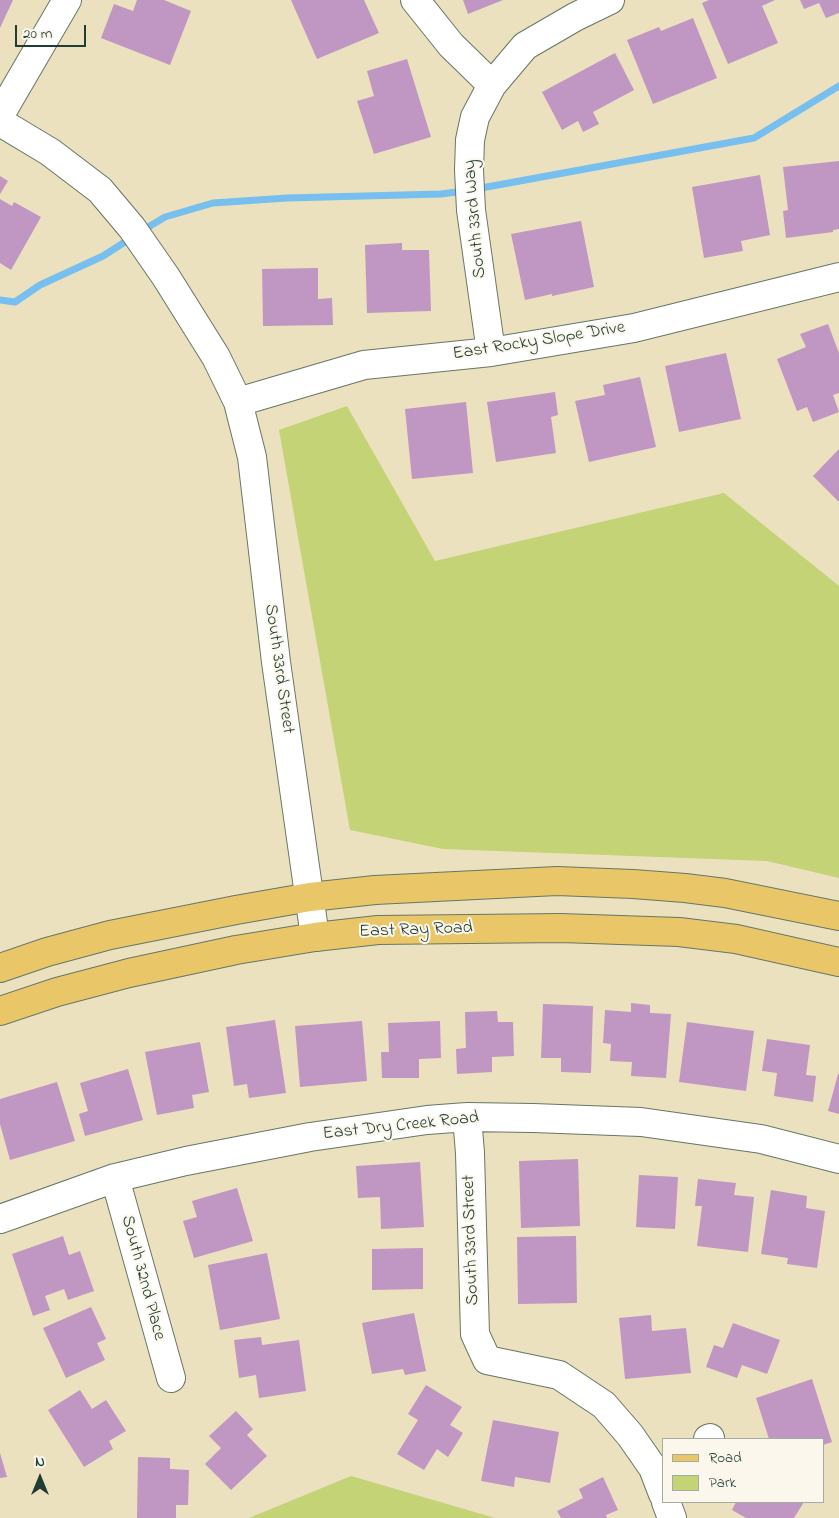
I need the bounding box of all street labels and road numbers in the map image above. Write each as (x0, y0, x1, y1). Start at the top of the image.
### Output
street label: South 33rd Way (460, 159, 492, 279)
street label: East Rocky Slope Drive (451, 318, 627, 366)
street label: South 33rd Street (258, 603, 298, 735)
street label: East Ray Road (359, 918, 473, 944)
street label: East Dry Creek Road (322, 1108, 480, 1146)
street label: South 33rd Street (459, 1174, 485, 1306)
street label: South 32nd Place (115, 1213, 169, 1343)

